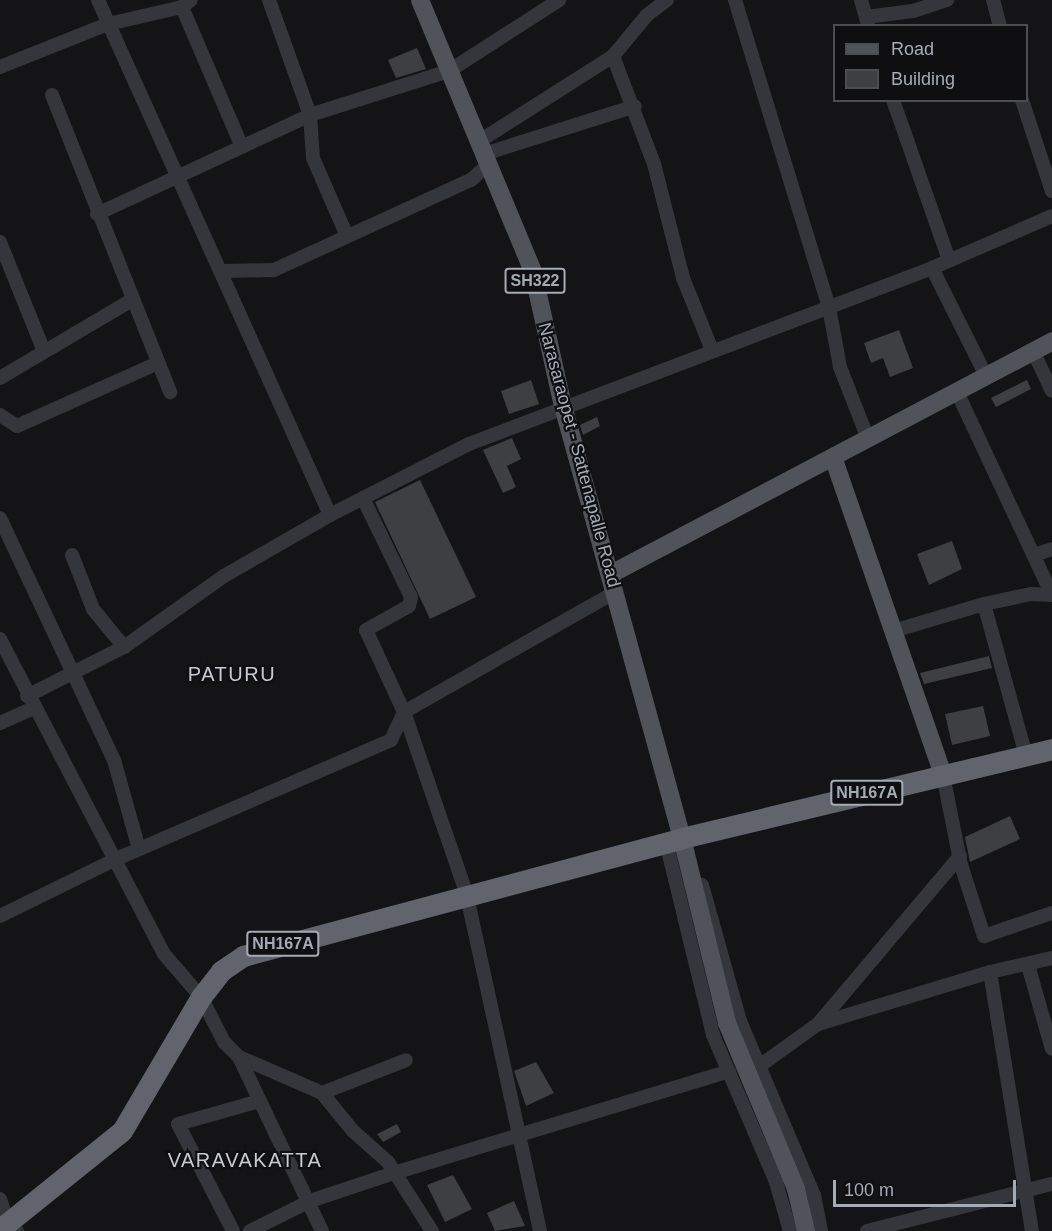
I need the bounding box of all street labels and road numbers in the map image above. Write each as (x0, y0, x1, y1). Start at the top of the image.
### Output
road number: SH322 (504, 268, 566, 294)
street label: Narasaraopet - Sattenapalle Road (533, 320, 625, 590)
road number: NH167A (830, 780, 904, 806)
road number: NH167A (246, 931, 320, 957)

